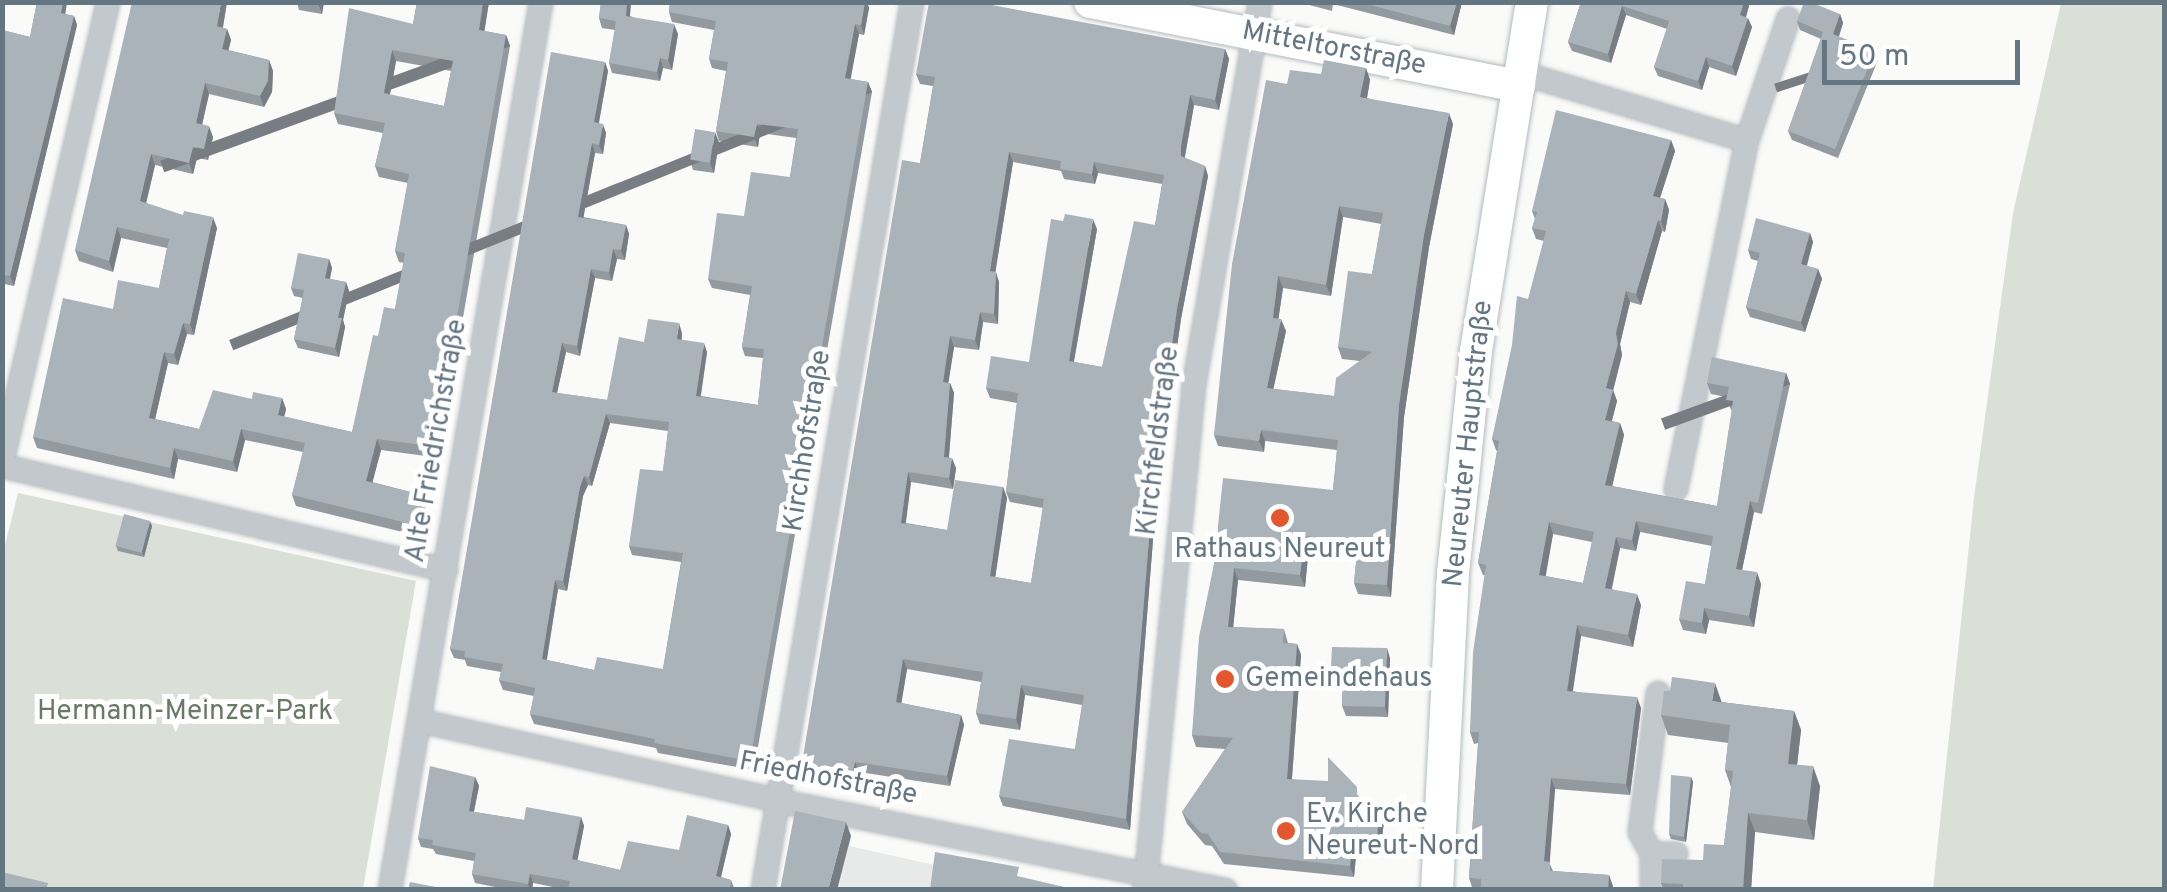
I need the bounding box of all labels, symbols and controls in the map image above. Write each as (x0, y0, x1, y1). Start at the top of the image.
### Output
street label: Mitteltorstraße (1239, 15, 1429, 83)
scale bar (1827, 20, 2024, 82)
text: 50 m (1839, 39, 1909, 76)
street label: Neureuter Hauptstraße (1437, 299, 1501, 589)
street label: Alte Friedrichstraße (399, 317, 475, 565)
street label: Kirchfeldstraße (1131, 345, 1187, 537)
street label: Kirchhofstraße (777, 348, 839, 534)
marker: Rathaus Neureut (1269, 507, 1291, 529)
place label: Rathaus Neureut (1174, 533, 1386, 567)
place label: Gemeindehaus (1245, 662, 1432, 696)
marker: Gemeindehaus (1214, 668, 1236, 690)
park label: Hermann-Meinzer-Park (37, 695, 333, 729)
street label: Friedhofstraße (736, 745, 920, 813)
place label: Ev. Kirche Neureut-Nord (1306, 798, 1479, 864)
marker: Ev. Kirche Neureut-Nord (1275, 820, 1297, 842)

